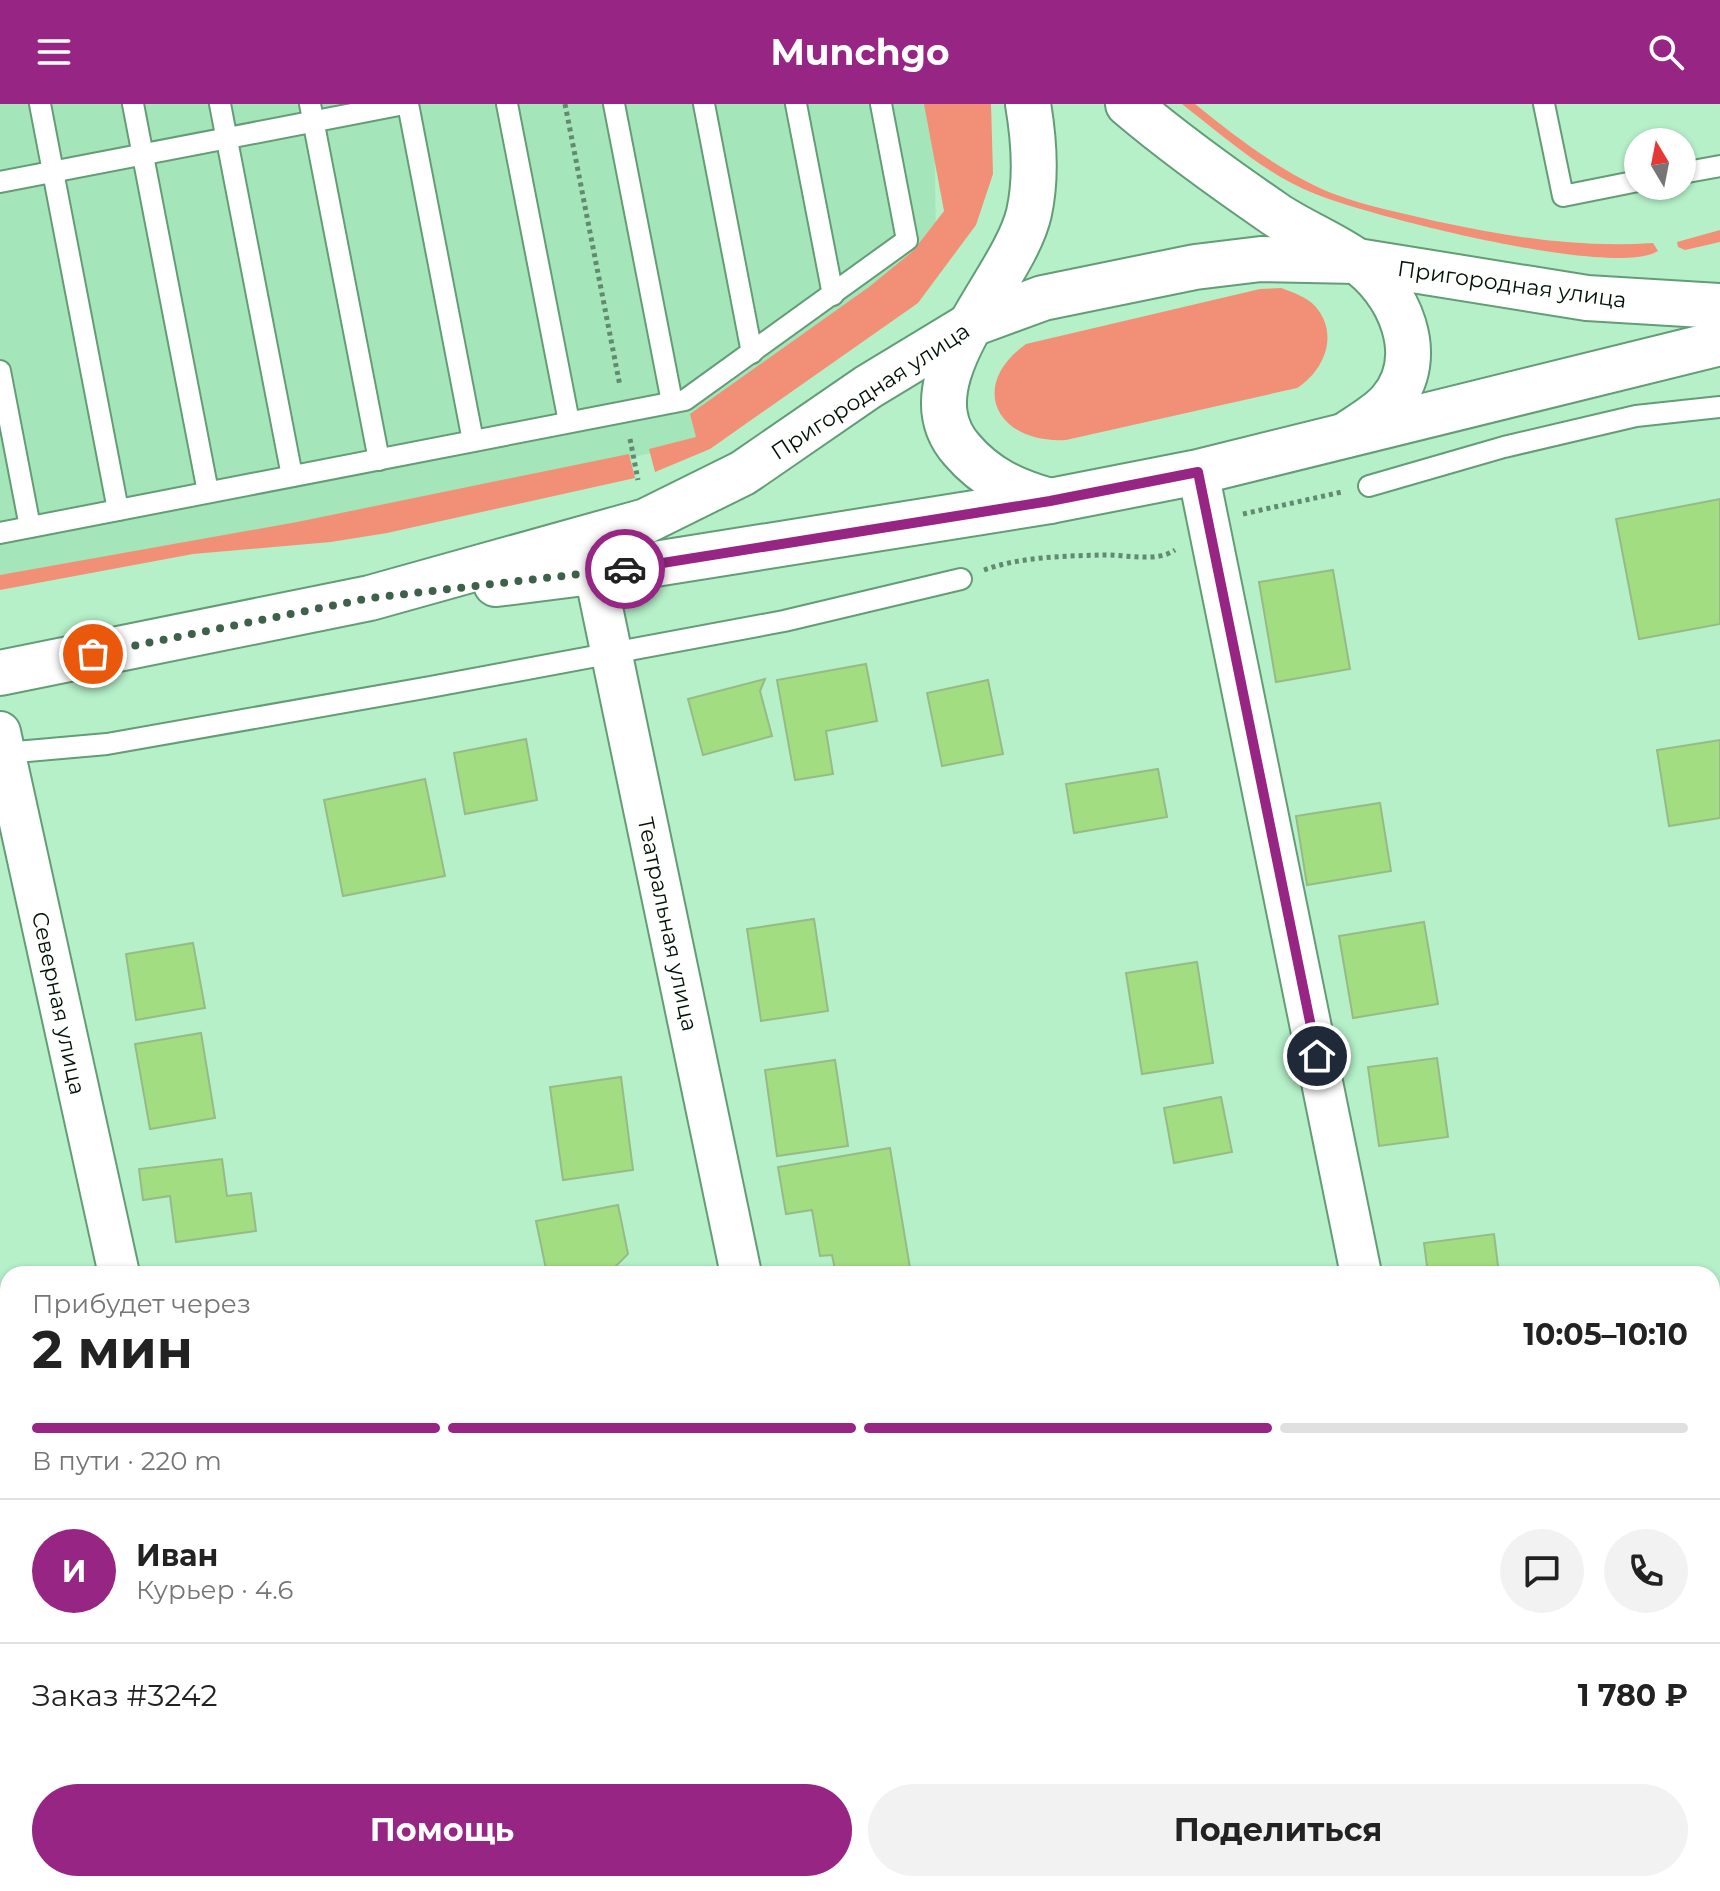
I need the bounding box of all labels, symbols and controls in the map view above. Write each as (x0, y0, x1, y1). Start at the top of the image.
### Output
icon: menu (32, 30, 76, 74)
text: Munchgo (770, 30, 950, 74)
icon: search (1644, 30, 1688, 74)
north arrow (1624, 128, 1696, 200)
map controls (1624, 128, 1696, 200)
street label: Пригородная улица (1396, 255, 1628, 314)
street label: Пригородная улица (766, 317, 975, 466)
courier (585, 529, 665, 609)
icon: car (603, 547, 647, 591)
pin (59, 620, 127, 688)
icon: bag (71, 632, 115, 676)
street label: Театральная улица (632, 815, 703, 1033)
street label: Северная улица (26, 909, 91, 1097)
pin (1283, 1022, 1351, 1090)
icon: home (1295, 1034, 1339, 1078)
text: Прибудет через (32, 1288, 251, 1320)
text: 10:05–10:10 (1523, 1316, 1688, 1353)
text: 2 мин (32, 1318, 193, 1381)
text: В пути · 220 m (32, 1445, 222, 1477)
button: chat (1500, 1529, 1584, 1613)
button: phone (1604, 1529, 1688, 1613)
text: Иван (136, 1537, 218, 1574)
text: И (62, 1553, 86, 1590)
text: Курьер · 4.6 (136, 1574, 293, 1606)
text: Заказ #3242 (32, 1677, 217, 1714)
text: 1 780 ₽ (1578, 1677, 1688, 1714)
button: Помощь (32, 1784, 852, 1876)
button: Поделиться (868, 1784, 1688, 1876)

